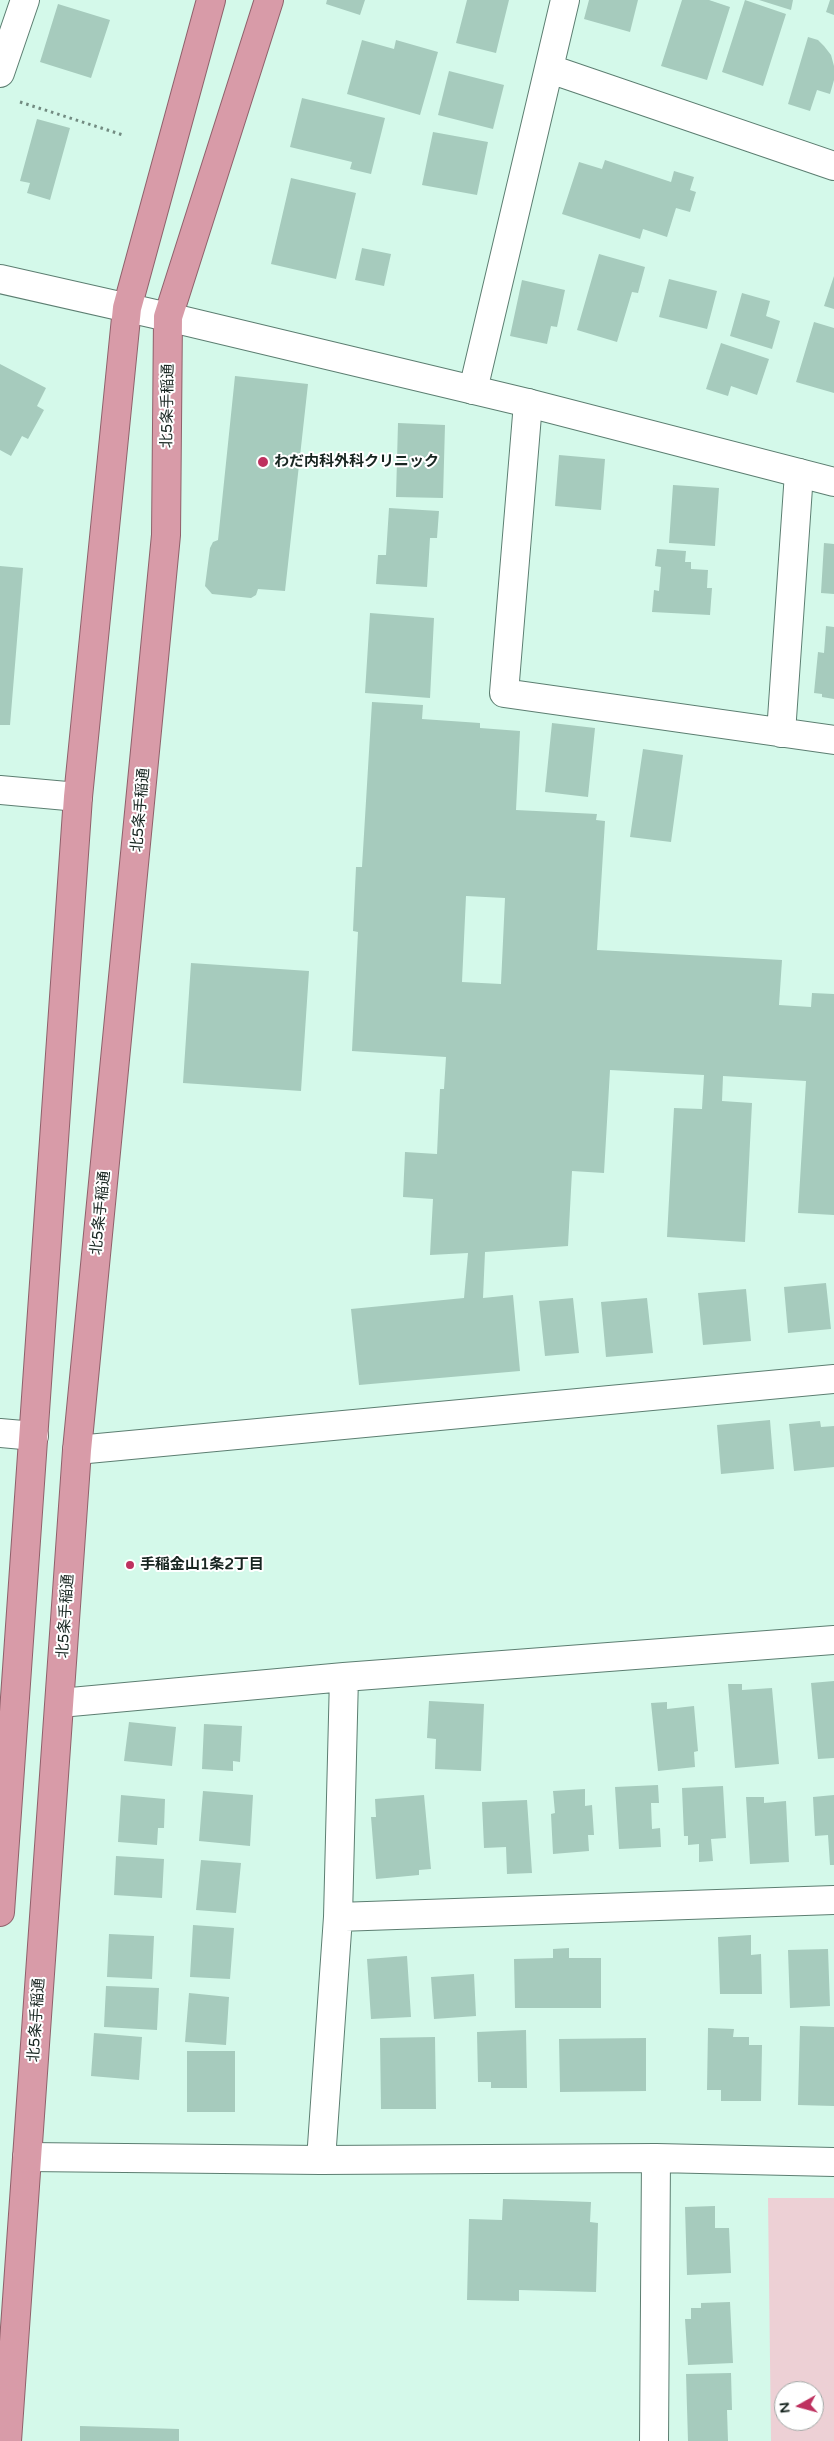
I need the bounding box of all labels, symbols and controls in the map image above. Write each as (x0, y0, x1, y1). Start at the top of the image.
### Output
street label: 北5条手稲通 (158, 364, 178, 448)
place label: わだ内科外科クリニック (274, 453, 439, 471)
marker: わだ内科外科クリニック (256, 455, 270, 469)
street label: 北5条手稲通 (128, 767, 154, 853)
street label: 北5条手稲通 (88, 1170, 114, 1256)
place label: 手稲金山1条2丁目 (140, 1556, 264, 1574)
marker: 手稲金山1条2丁目 (124, 1559, 136, 1571)
street label: 北5条手稲通 (54, 1573, 78, 1659)
street label: 北5条手稲通 (25, 1977, 49, 2063)
north arrow (774, 2381, 824, 2431)
text: N (775, 2401, 794, 2414)

